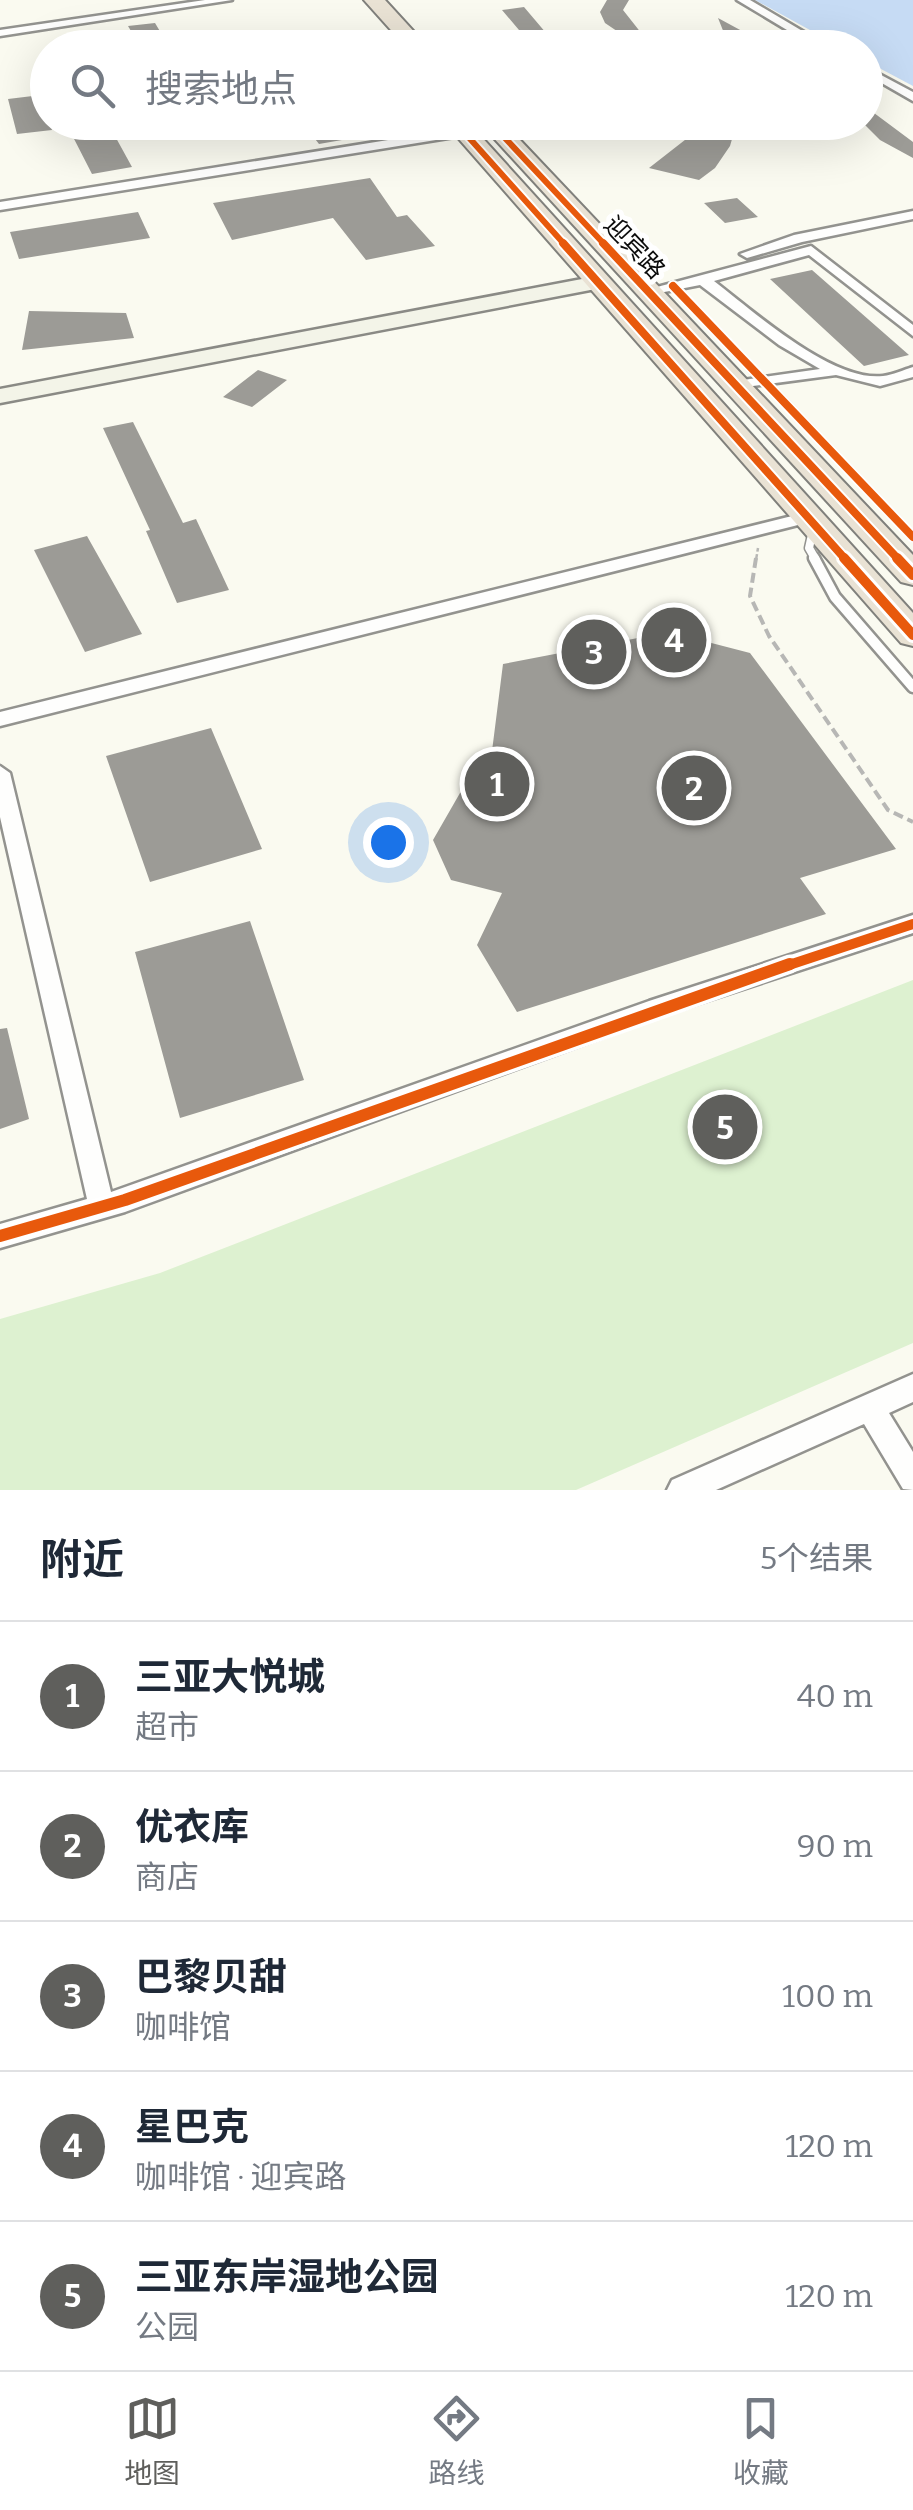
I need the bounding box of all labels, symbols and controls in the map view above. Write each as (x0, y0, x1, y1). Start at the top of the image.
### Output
search box (30, 30, 883, 140)
icon: search (65, 58, 120, 113)
text: 搜索地点 (145, 66, 297, 112)
street label: 迎宾路 (598, 210, 671, 285)
pin: 4 (642, 602, 706, 678)
pin: 3 (562, 614, 626, 690)
pin: 1 (464, 746, 530, 822)
pin: 2 (662, 750, 726, 826)
your location (363, 817, 414, 868)
pin: 5 (692, 1090, 758, 1164)
text: 附近 (40, 1535, 124, 1585)
text: 5个结果 (760, 1539, 873, 1577)
text: 三亚大悦城 (135, 1654, 325, 1700)
text: 1 (66, 1677, 79, 1715)
text: 40 m (797, 1677, 873, 1715)
text: 超市 (135, 1708, 199, 1746)
text: 优衣库 (135, 1804, 249, 1850)
text: 2 (63, 1827, 82, 1865)
text: 90 m (797, 1827, 873, 1865)
text: 商店 (135, 1858, 199, 1896)
text: 巴黎贝甜 (135, 1954, 287, 2000)
text: 3 (63, 1977, 82, 2015)
text: 100 m (782, 1977, 873, 2015)
text: 咖啡馆 (135, 2008, 231, 2046)
text: 星巴克 (135, 2104, 249, 2150)
text: 4 (63, 2127, 82, 2165)
text: 120 m (785, 2127, 873, 2165)
text: 咖啡馆 · 迎宾路 (135, 2158, 347, 2196)
text: 三亚东岸湿地公园 (135, 2254, 439, 2300)
text: 5 (64, 2277, 81, 2315)
text: 120 m (785, 2277, 873, 2315)
text: 公园 (135, 2308, 199, 2346)
tab: 地图 (124, 2391, 180, 2491)
tab: 路线 (428, 2391, 485, 2491)
tab: 收藏 (733, 2391, 789, 2491)

